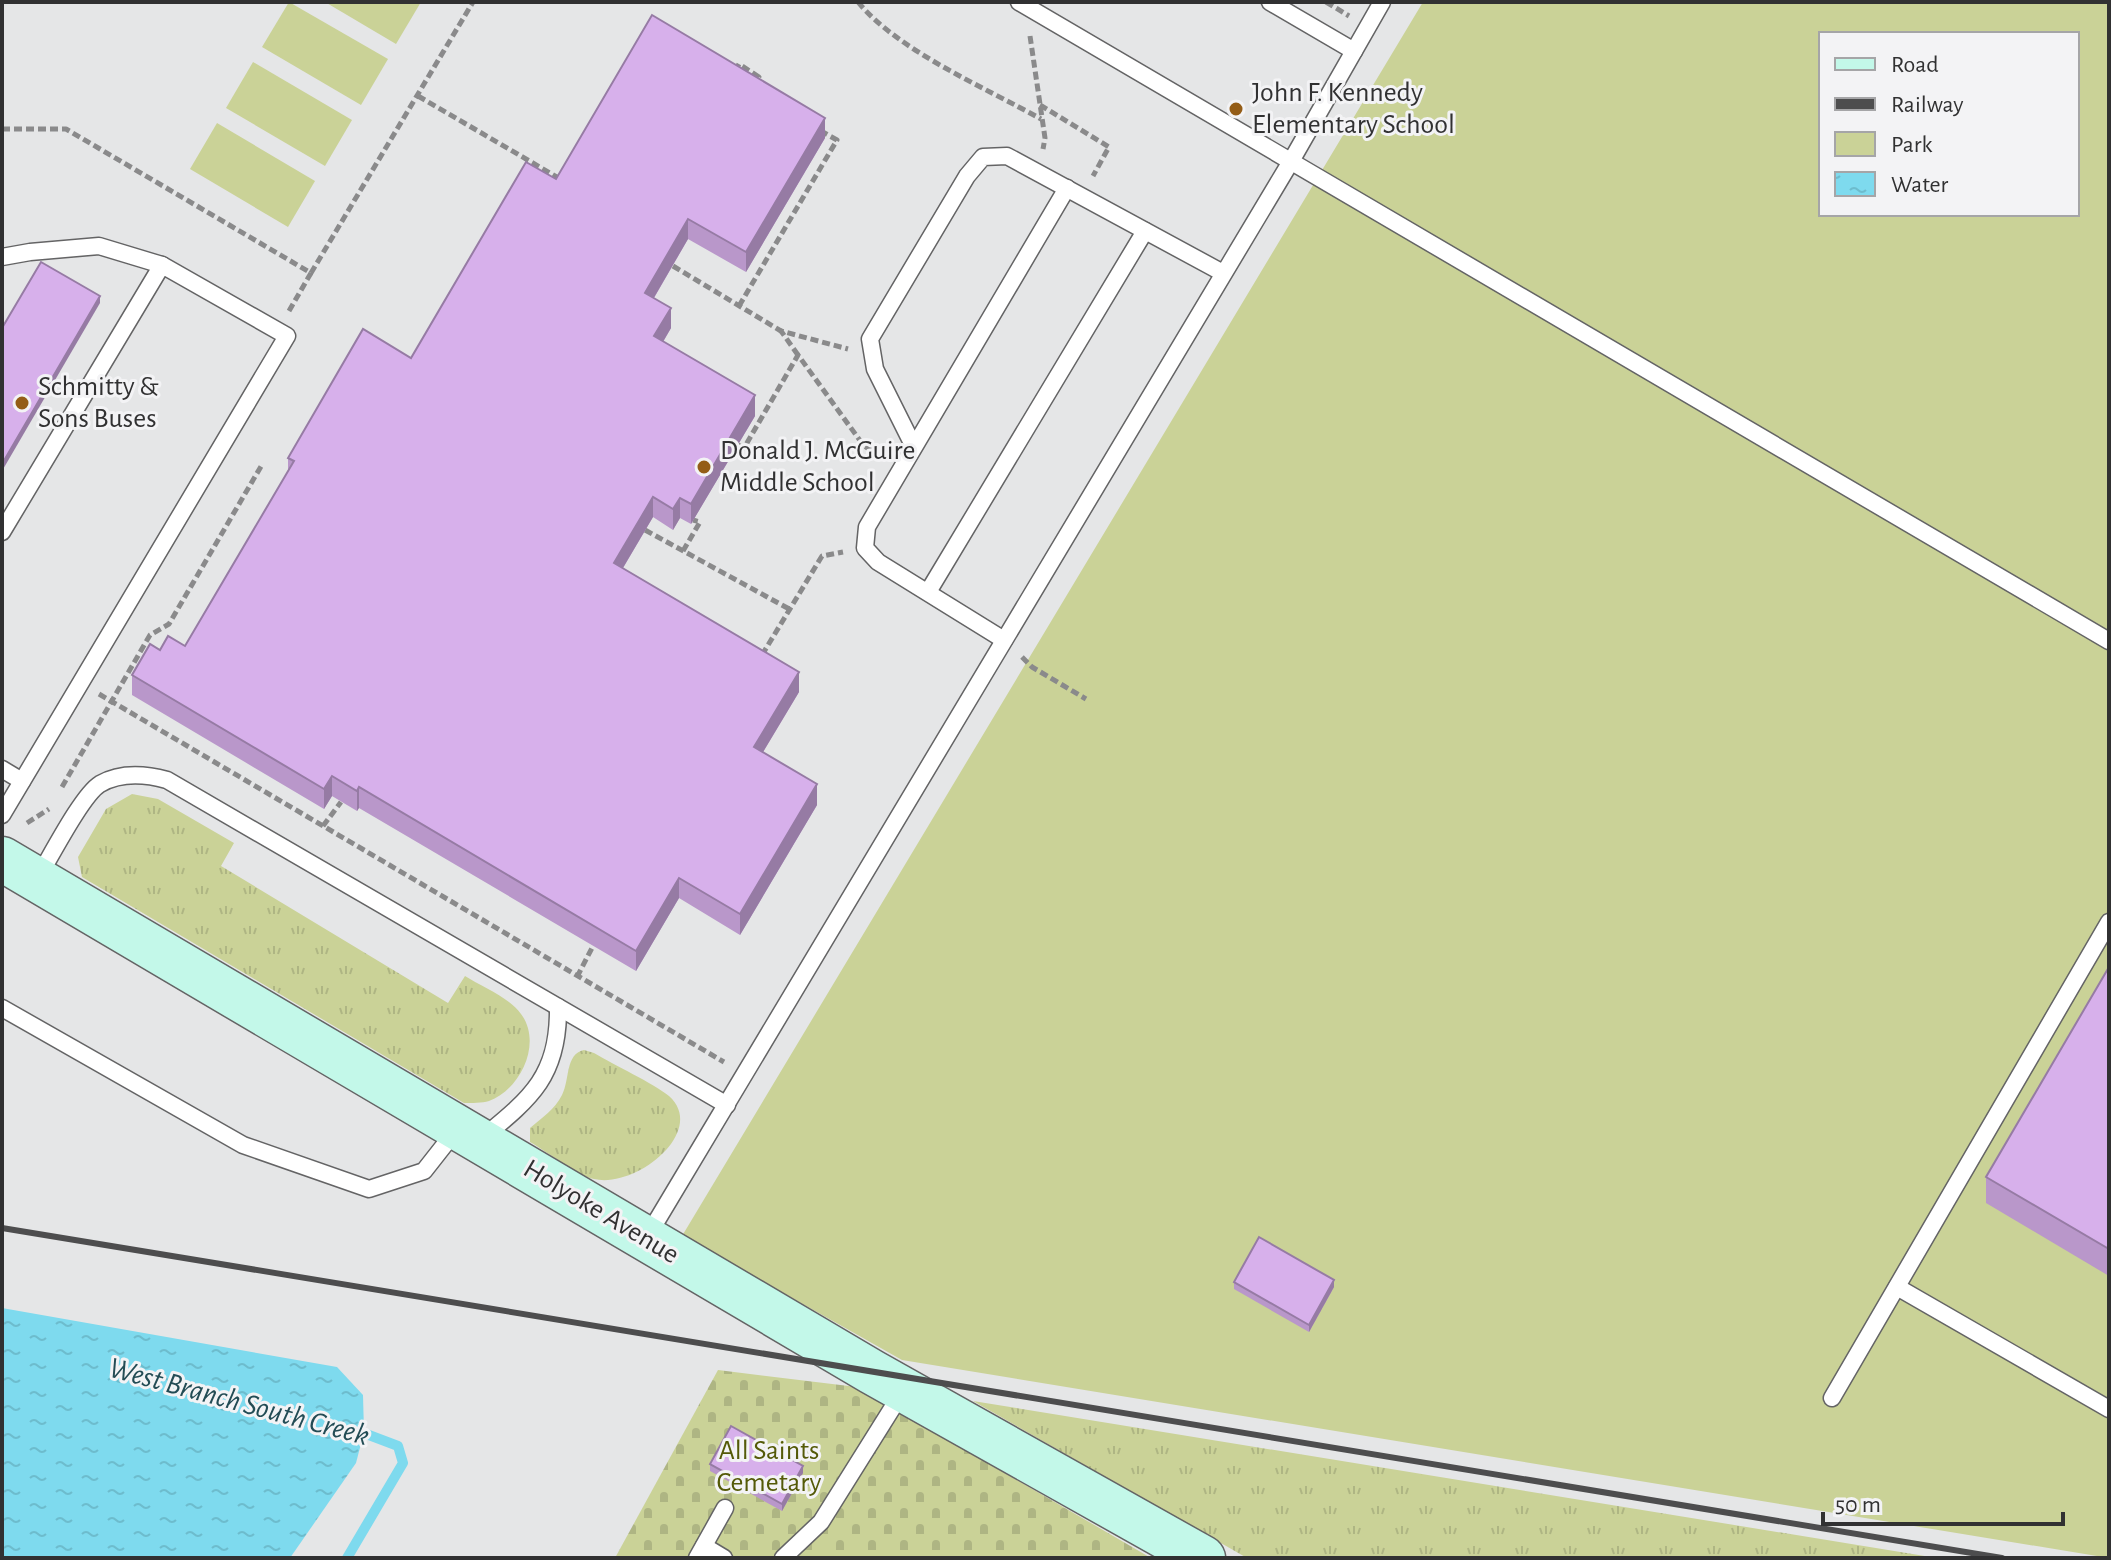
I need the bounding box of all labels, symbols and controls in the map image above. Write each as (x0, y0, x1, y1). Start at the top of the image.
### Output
legend (1819, 32, 2079, 216)
text: Road (1891, 53, 1939, 77)
place label: John F. Kennedy Elementary School (1252, 79, 1455, 139)
text: Railway (1891, 93, 1963, 117)
marker: John F. Kennedy Elementary School (1227, 100, 1245, 118)
text: Park (1891, 133, 1932, 157)
text: Water (1891, 173, 1949, 197)
place label: Schmitty & Sons Buses (38, 373, 159, 433)
marker: Schmitty & Sons Buses (13, 394, 31, 412)
place label: Donald J. McGuire Middle School (720, 437, 915, 497)
marker: Donald J. McGuire Middle School (695, 458, 713, 476)
street label: Holyoke Avenue (518, 1155, 684, 1269)
water label: West Branch South Creek (106, 1353, 372, 1451)
park label: All Saints Cemetary (716, 1437, 822, 1497)
scale bar (1823, 1476, 2063, 1526)
text: 50 m (1835, 1493, 1881, 1517)

